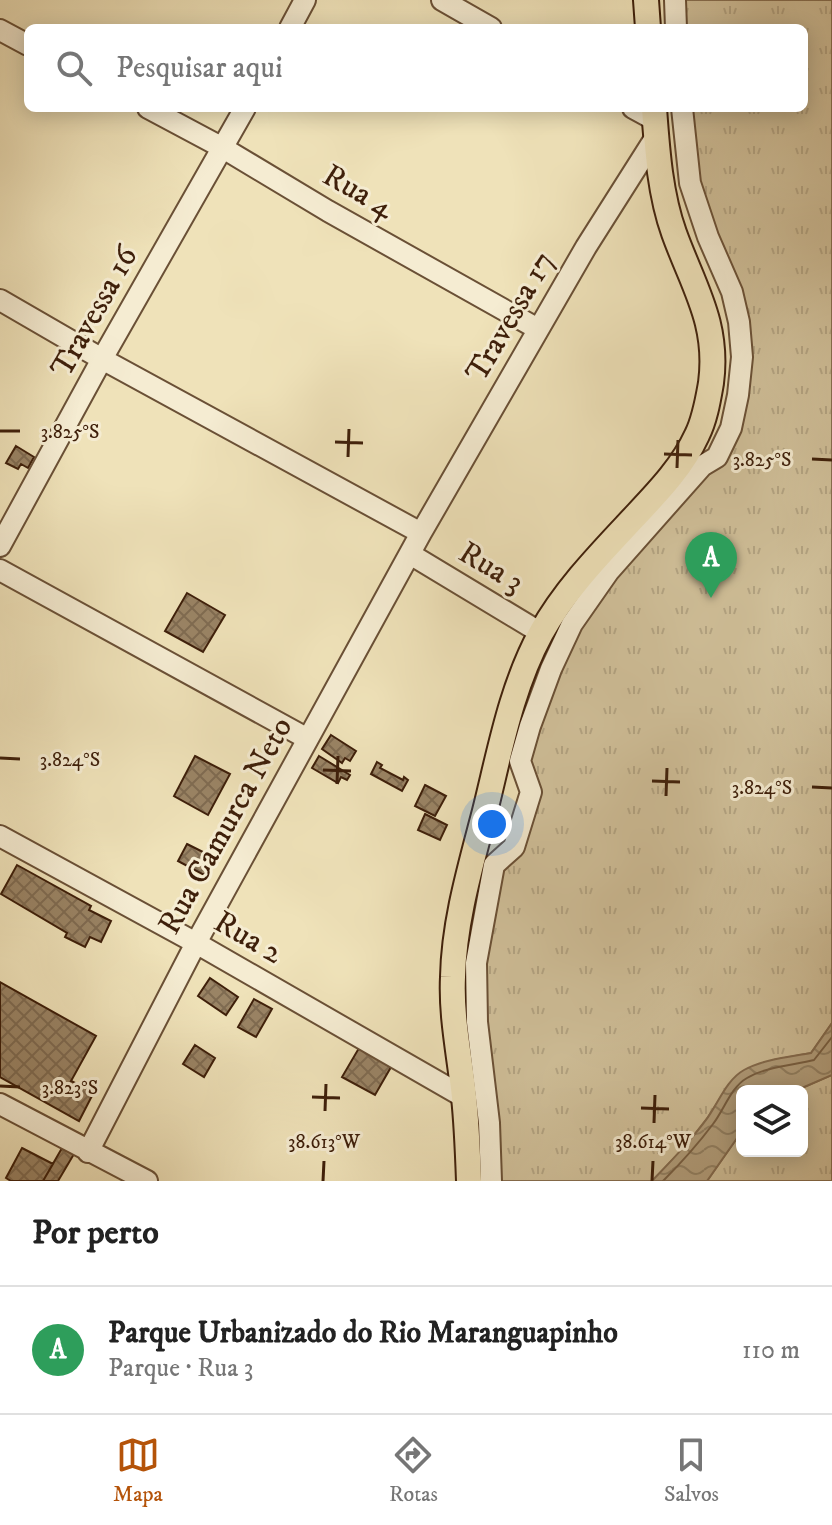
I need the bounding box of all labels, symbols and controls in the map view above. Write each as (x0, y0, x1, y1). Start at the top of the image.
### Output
search box (24, 24, 808, 112)
icon: search (52, 46, 96, 90)
text: Pesquisar aqui (116, 50, 283, 87)
street label: Rua 4 (315, 156, 401, 229)
street label: Travessa 16 (43, 238, 148, 385)
street label: Travessa 17 (458, 245, 564, 389)
text: 3.825°S (41, 420, 99, 445)
text: 3.825°S (733, 448, 791, 473)
pin: A (685, 532, 737, 598)
street label: Rua 3 (451, 533, 531, 603)
street label: Rua Camurca Neto (150, 710, 302, 942)
text: 3.824°S (40, 748, 100, 773)
text: 3.824°S (732, 776, 792, 801)
your location (472, 804, 512, 844)
street label: Rua 2 (206, 902, 290, 974)
text: 3.823°S (42, 1076, 98, 1101)
map controls (736, 1085, 808, 1157)
button: layers (736, 1085, 808, 1157)
text: 38.613°W (288, 1130, 361, 1155)
text: 38.614°W (615, 1130, 692, 1155)
text: Por perto (32, 1212, 159, 1254)
text: Parque Urbanizado do Rio Maranguapinho (108, 1315, 618, 1352)
text: A (50, 1334, 66, 1367)
text: 110 m (742, 1334, 800, 1367)
text: Parque · Rua 3 (108, 1352, 253, 1385)
tab: Mapa (113, 1433, 163, 1508)
tab: Rotas (389, 1433, 438, 1508)
tab: Salvos (664, 1433, 719, 1508)

